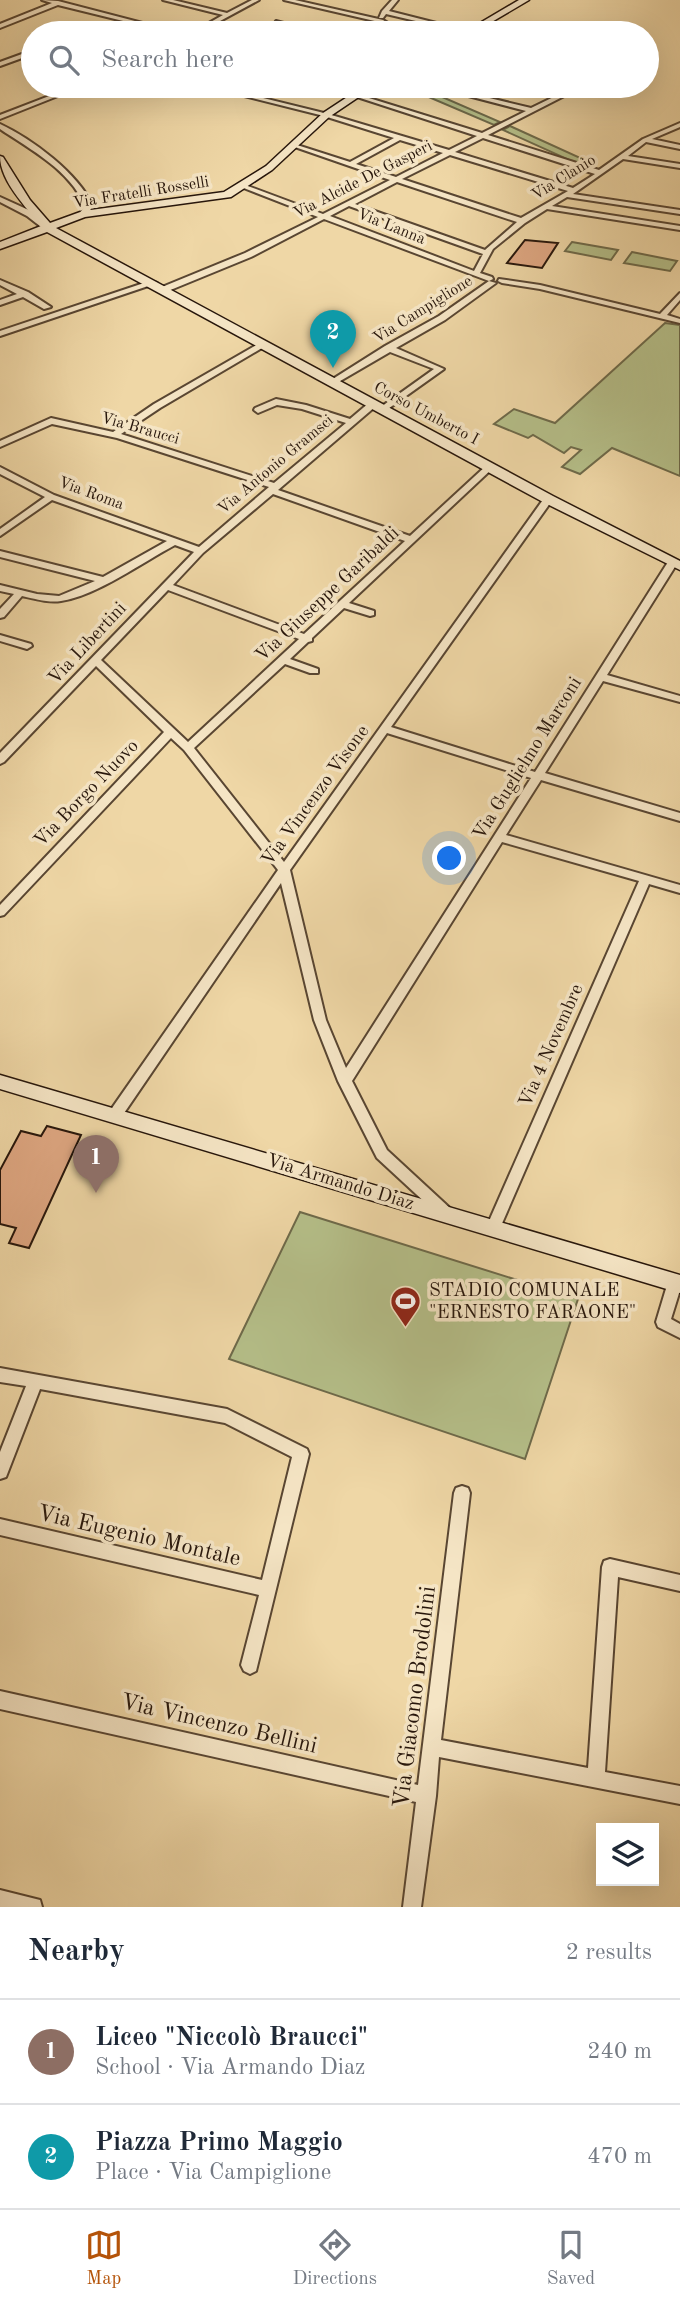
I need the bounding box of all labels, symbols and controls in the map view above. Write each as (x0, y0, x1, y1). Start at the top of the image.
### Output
search box (21, 21, 659, 98)
icon: search (45, 41, 83, 79)
text: Search here (101, 47, 234, 73)
street label: Via Alcide De Gasperi (291, 138, 435, 222)
street label: Via Clanio (529, 152, 599, 204)
street label: Via Fratelli Rosselli (72, 174, 210, 212)
street label: Via Lanna (355, 206, 428, 248)
street label: Via Campiglione (371, 273, 475, 347)
pin: 2 (310, 310, 356, 368)
street label: Corso Umberto I (371, 380, 481, 448)
street label: Via Braucci (99, 410, 181, 448)
street label: Via Antonio Gramsci (215, 412, 337, 518)
street label: Via Roma (56, 475, 126, 513)
street label: Via Giuseppe Garibaldi (253, 524, 403, 666)
street label: Via Libertini (45, 599, 131, 689)
street label: Via Guglielmo Marconi (470, 674, 586, 844)
street label: Via Vincenzo Visone (259, 722, 373, 870)
street label: Via Borgo Nuovo (31, 737, 143, 851)
your location (432, 841, 466, 875)
street label: Via 4 Novembre (516, 982, 588, 1110)
pin: 1 (73, 1135, 119, 1193)
street label: Via Armando Diaz (264, 1152, 416, 1214)
place label: STADIO COMUNALE "ERNESTO FARAONE" (429, 1282, 636, 1323)
sports icon: STADIO COMUNALE "ERNESTO FARAONE" (389, 1285, 423, 1329)
street label: Via Eugenio Montale (35, 1501, 243, 1571)
street label: Via Giacomo Brodolini (390, 1585, 440, 1809)
street label: Via Vincenzo Bellini (119, 1690, 319, 1758)
map controls (596, 1823, 659, 1886)
button: layers (596, 1823, 659, 1886)
text: Nearby (28, 1937, 125, 1967)
text: 2 results (566, 1941, 652, 1964)
text: Liceo "Niccolò Braucci" (95, 2025, 368, 2051)
text: 1 (44, 2040, 58, 2063)
text: 240 m (587, 2040, 652, 2063)
text: School · Via Armando Diaz (95, 2056, 365, 2079)
text: Piazza Primo Maggio (95, 2130, 343, 2156)
text: 2 (44, 2145, 58, 2168)
text: 470 m (587, 2145, 652, 2168)
text: Place · Via Campiglione (95, 2161, 331, 2184)
tab: Map (85, 2226, 123, 2291)
tab: Directions (293, 2226, 377, 2291)
tab: Saved (547, 2226, 595, 2291)

